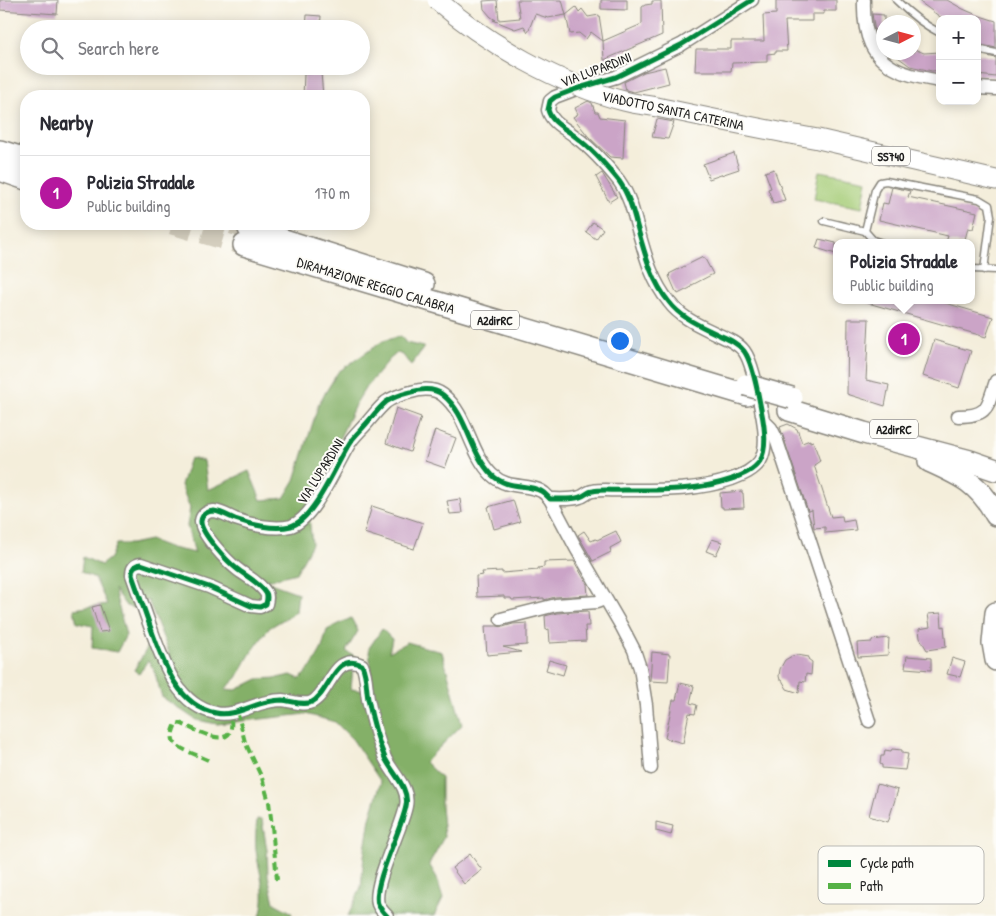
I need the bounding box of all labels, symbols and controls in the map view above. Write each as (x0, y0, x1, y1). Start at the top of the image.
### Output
north arrow (876, 15, 921, 60)
map controls (936, 15, 981, 105)
button: + (936, 15, 981, 60)
search box (20, 20, 370, 75)
icon: search (38, 34, 66, 62)
text: Search here (78, 35, 159, 61)
street label: VIA LUPARDINI (558, 47, 634, 91)
button: − (936, 60, 981, 105)
street label: VIADOTTO SANTA CATERINA (600, 86, 746, 134)
text: Nearby (40, 108, 93, 137)
road number: SS740 (872, 146, 910, 166)
text: Polizia Stradale (87, 169, 195, 195)
text: 1 (53, 182, 59, 204)
text: 170 m (315, 182, 350, 204)
text: Public building (87, 195, 170, 217)
popup (833, 239, 975, 304)
text: Polizia Stradale (850, 248, 958, 274)
street label: DIRAMAZIONE REGGIO CALABRIA (295, 252, 457, 318)
text: Public building (850, 274, 934, 296)
road number: A2dirRC (471, 310, 519, 330)
pin: 1 (888, 320, 920, 358)
your location (607, 328, 633, 354)
road number: A2dirRC (870, 419, 918, 438)
street label: VIA LUPARDINI (292, 434, 348, 508)
legend (818, 846, 984, 904)
text: Cycle path (860, 853, 914, 873)
text: Path (860, 876, 883, 895)

